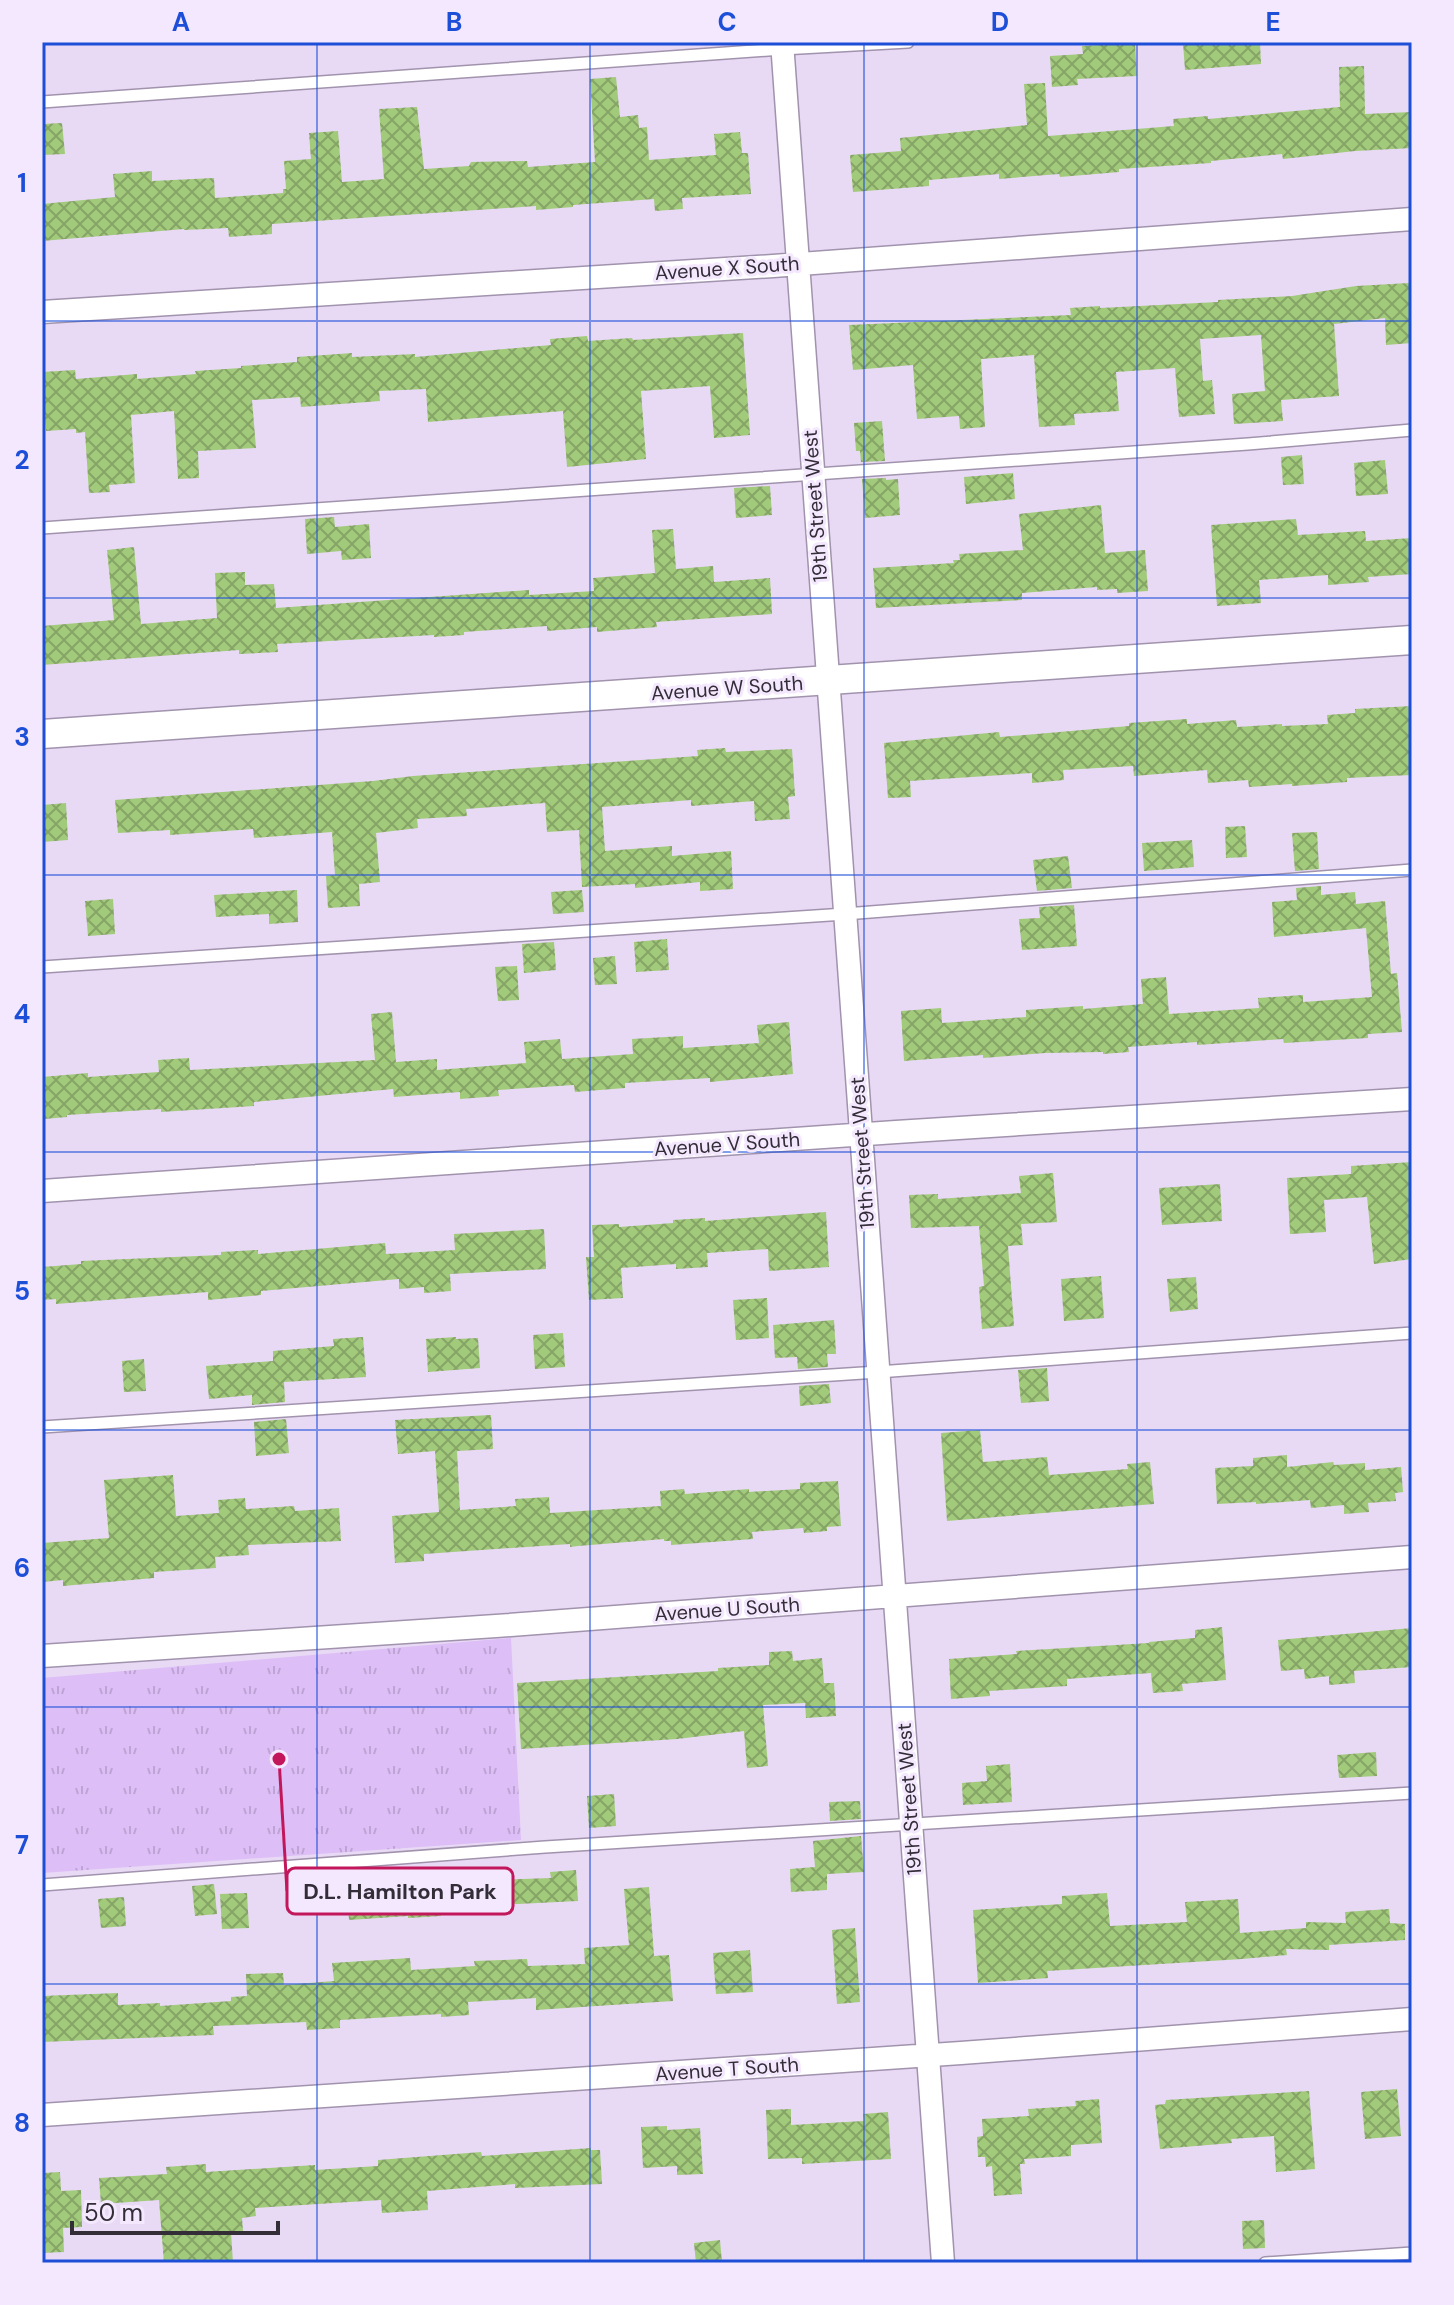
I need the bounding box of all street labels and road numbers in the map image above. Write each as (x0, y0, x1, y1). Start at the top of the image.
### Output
street label: Avenue X South (654, 250, 800, 286)
street label: 19th Street West (797, 429, 833, 583)
street label: Avenue W South (650, 670, 804, 706)
street label: 19th Street West (844, 1076, 880, 1230)
street label: Avenue V South (653, 1126, 801, 1162)
street label: Avenue U South (653, 1591, 801, 1627)
street label: 19th Street West (891, 1722, 927, 1876)
street label: Avenue T South (654, 2051, 800, 2087)

